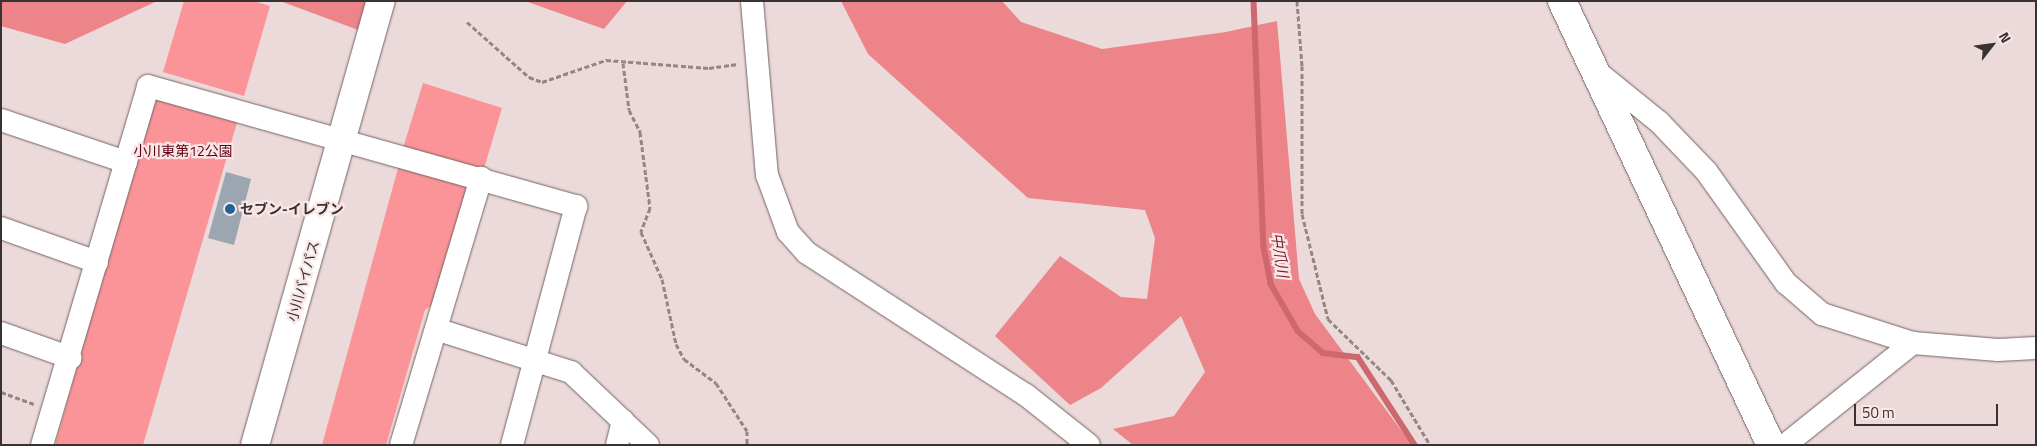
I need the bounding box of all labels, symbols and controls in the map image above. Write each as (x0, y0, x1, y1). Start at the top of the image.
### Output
north arrow (1967, 20, 2017, 70)
text: N (1994, 28, 2017, 47)
park label: 小川東第12公園 (133, 143, 233, 159)
place label: セブン-イレブン (240, 201, 344, 217)
marker: セブン-イレブン (224, 203, 236, 215)
water label: 中爪川 (1268, 231, 1292, 279)
street label: 小川バイパス (283, 238, 323, 324)
scale bar (1857, 394, 2001, 426)
text: 50 m (1862, 401, 1895, 424)

